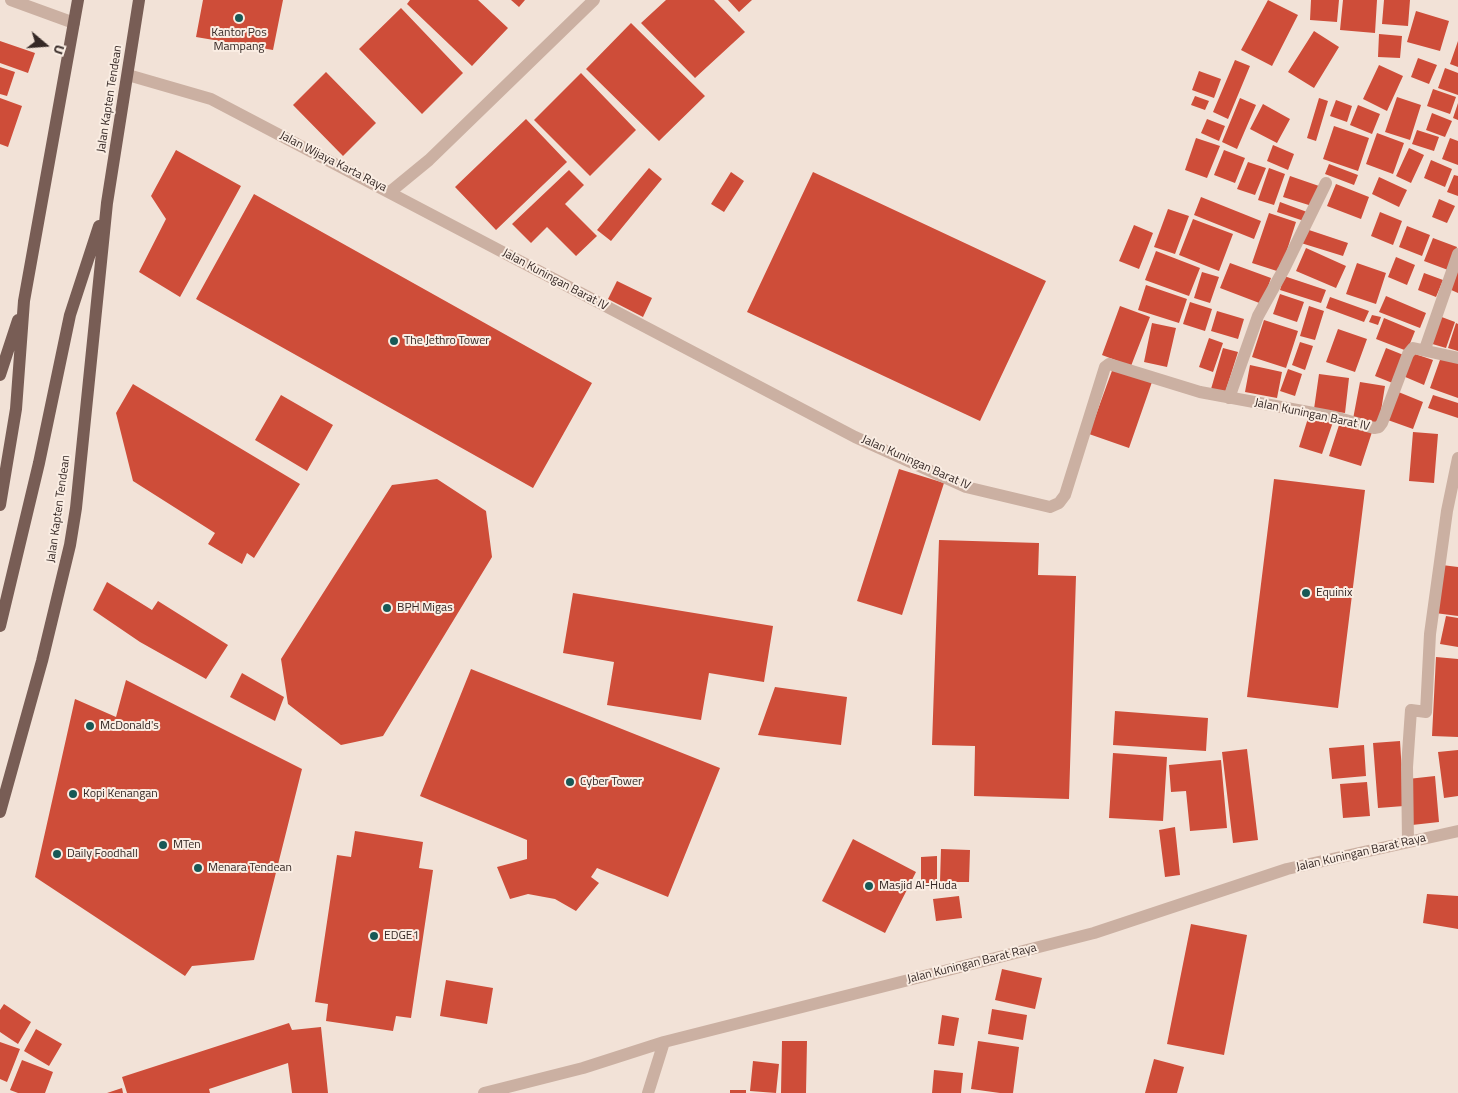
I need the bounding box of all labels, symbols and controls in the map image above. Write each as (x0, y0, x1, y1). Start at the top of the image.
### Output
marker: Kantor Pos Mampang (233, 12, 245, 24)
north arrow (20, 20, 70, 70)
place label: Kantor Pos Mampang (211, 26, 267, 54)
text: U (48, 42, 71, 57)
street label: Jalan Kapten Tendean (94, 44, 126, 154)
street label: Jalan Wijaya Karta Raya (277, 129, 389, 195)
street label: Jalan Kuningan Barat IV (500, 246, 610, 314)
place label: The Jethro Tower (404, 334, 489, 348)
marker: The Jethro Tower (388, 335, 400, 347)
street label: Jalan Kuningan Barat IV (1253, 396, 1371, 434)
street label: Jalan Kuningan Barat IV (859, 433, 973, 493)
street label: Jalan Kapten Tendean (44, 454, 74, 564)
place label: Equinix (1316, 586, 1352, 600)
marker: Equinix (1300, 587, 1312, 599)
place label: BPH Migas (397, 601, 453, 615)
marker: BPH Migas (381, 602, 393, 614)
place label: McDonald's (100, 719, 159, 733)
marker: McDonald's (84, 720, 96, 732)
place label: Cyber Tower (580, 775, 642, 789)
marker: Cyber Tower (564, 776, 576, 788)
place label: Kopi Kenangan (83, 787, 158, 801)
marker: Kopi Kenangan (67, 788, 79, 800)
street label: Jalan Kuningan Barat Raya (1295, 831, 1427, 875)
place label: MTen (173, 838, 201, 852)
marker: MTen (157, 839, 169, 851)
place label: Daily Foodhall (67, 847, 138, 861)
marker: Daily Foodhall (51, 848, 63, 860)
place label: Menara Tendean (208, 861, 292, 875)
marker: Menara Tendean (192, 862, 204, 874)
place label: Masjid Al-Huda (879, 879, 957, 893)
marker: Masjid Al-Huda (863, 880, 875, 892)
place label: EDGE1 (384, 929, 419, 943)
marker: EDGE1 (368, 930, 380, 942)
street label: Jalan Kuningan Barat Raya (906, 941, 1038, 987)

